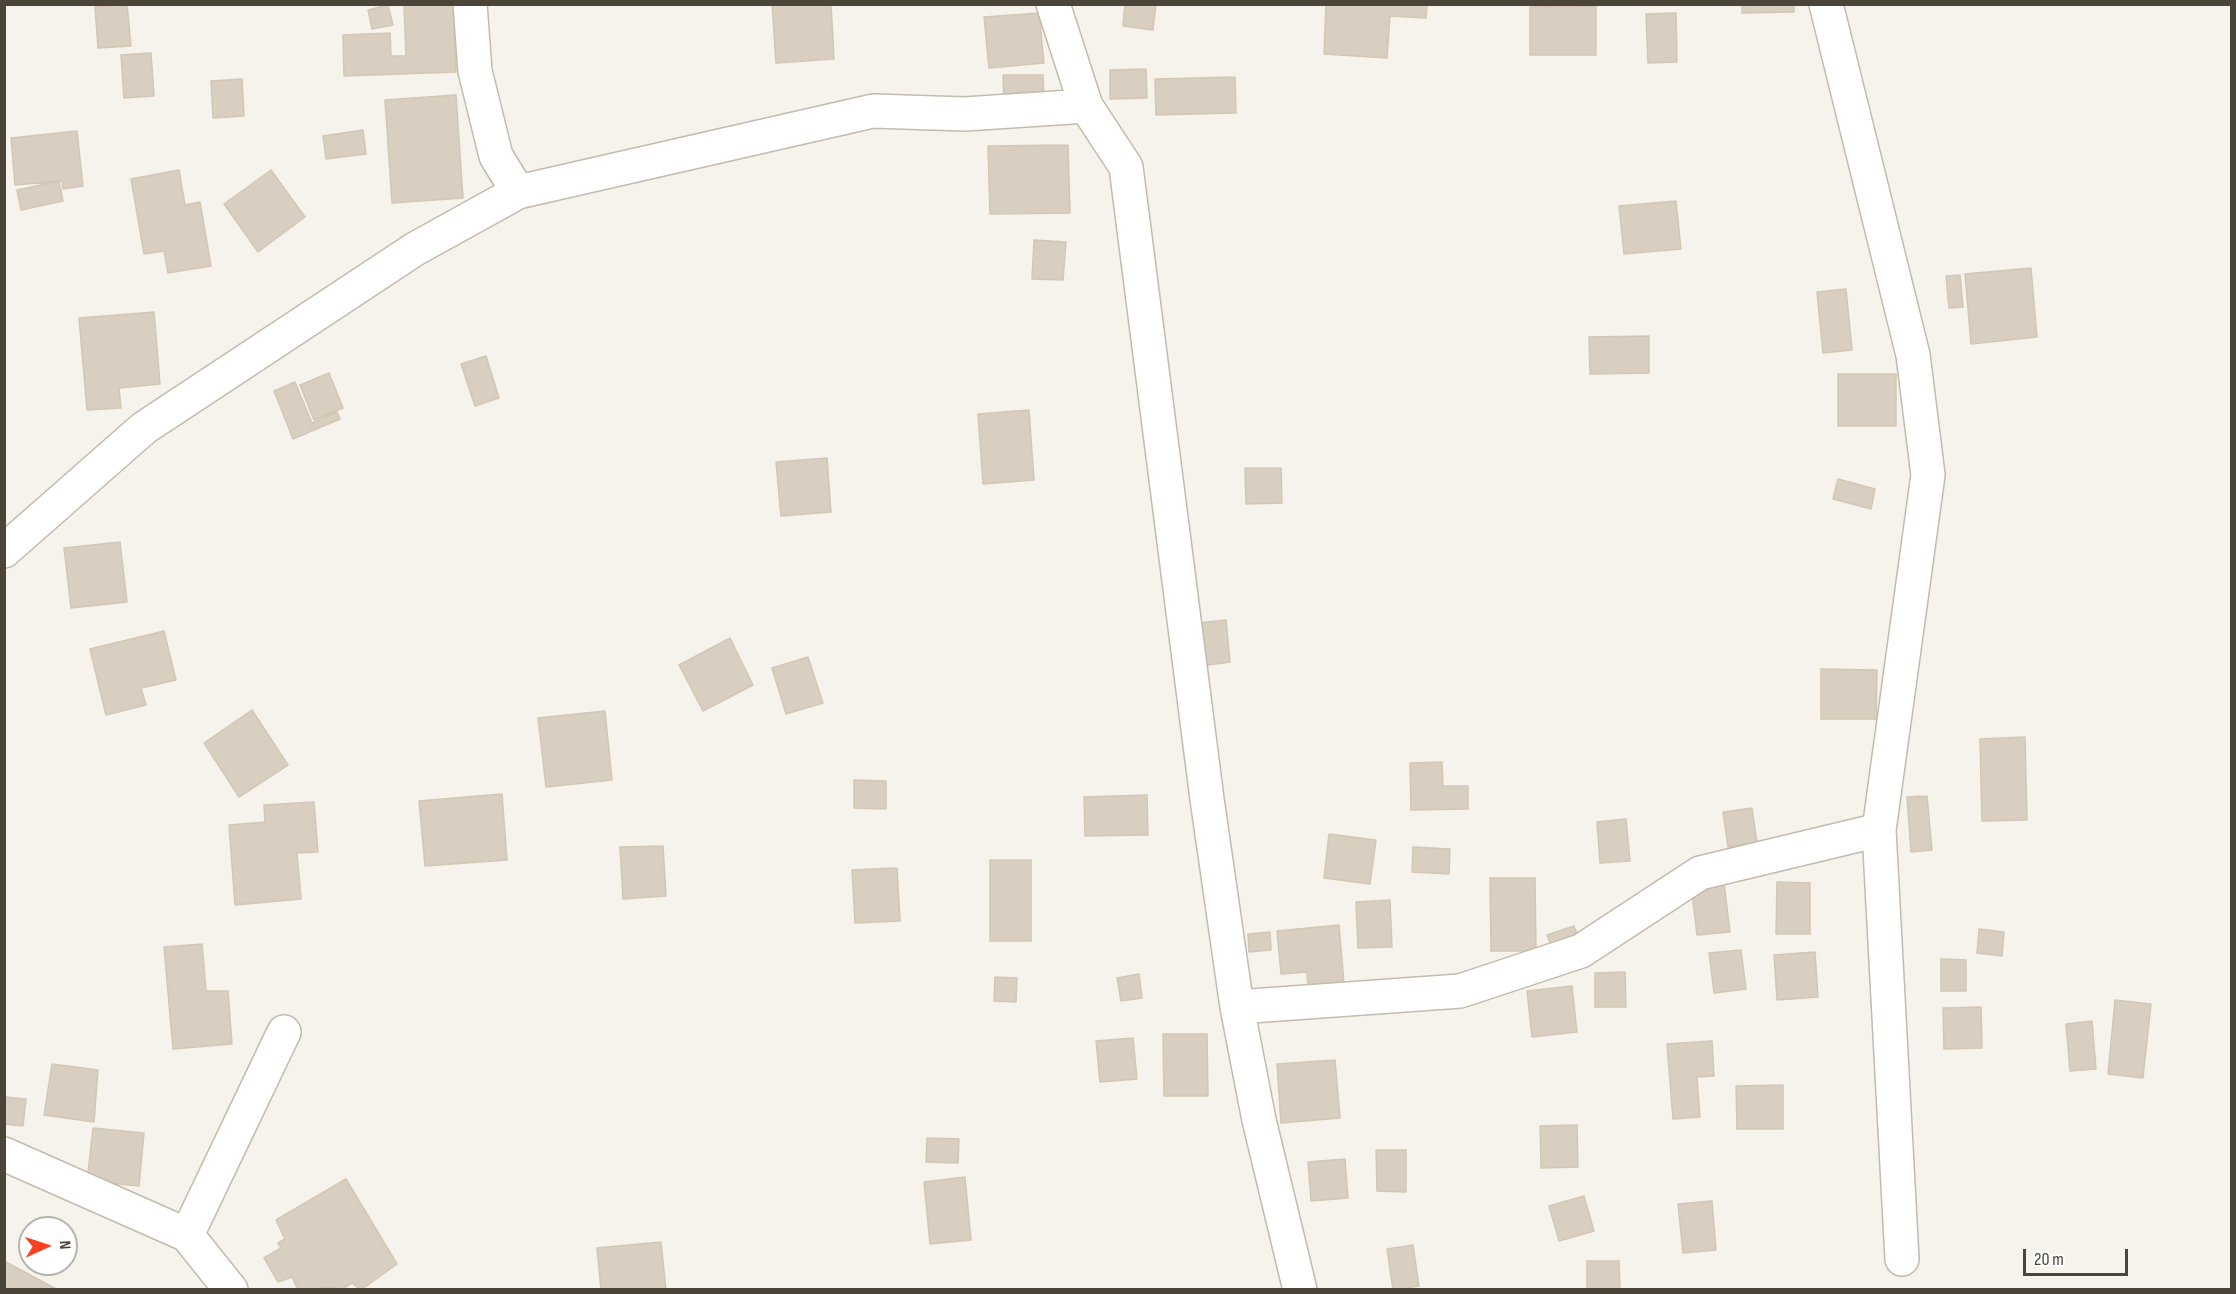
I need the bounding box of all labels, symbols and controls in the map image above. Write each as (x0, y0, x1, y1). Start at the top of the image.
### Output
north arrow (18, 1216, 78, 1276)
scale bar (2026, 1237, 2131, 1275)
text: N (55, 1240, 74, 1250)
text: 20 m (2034, 1249, 2064, 1270)

